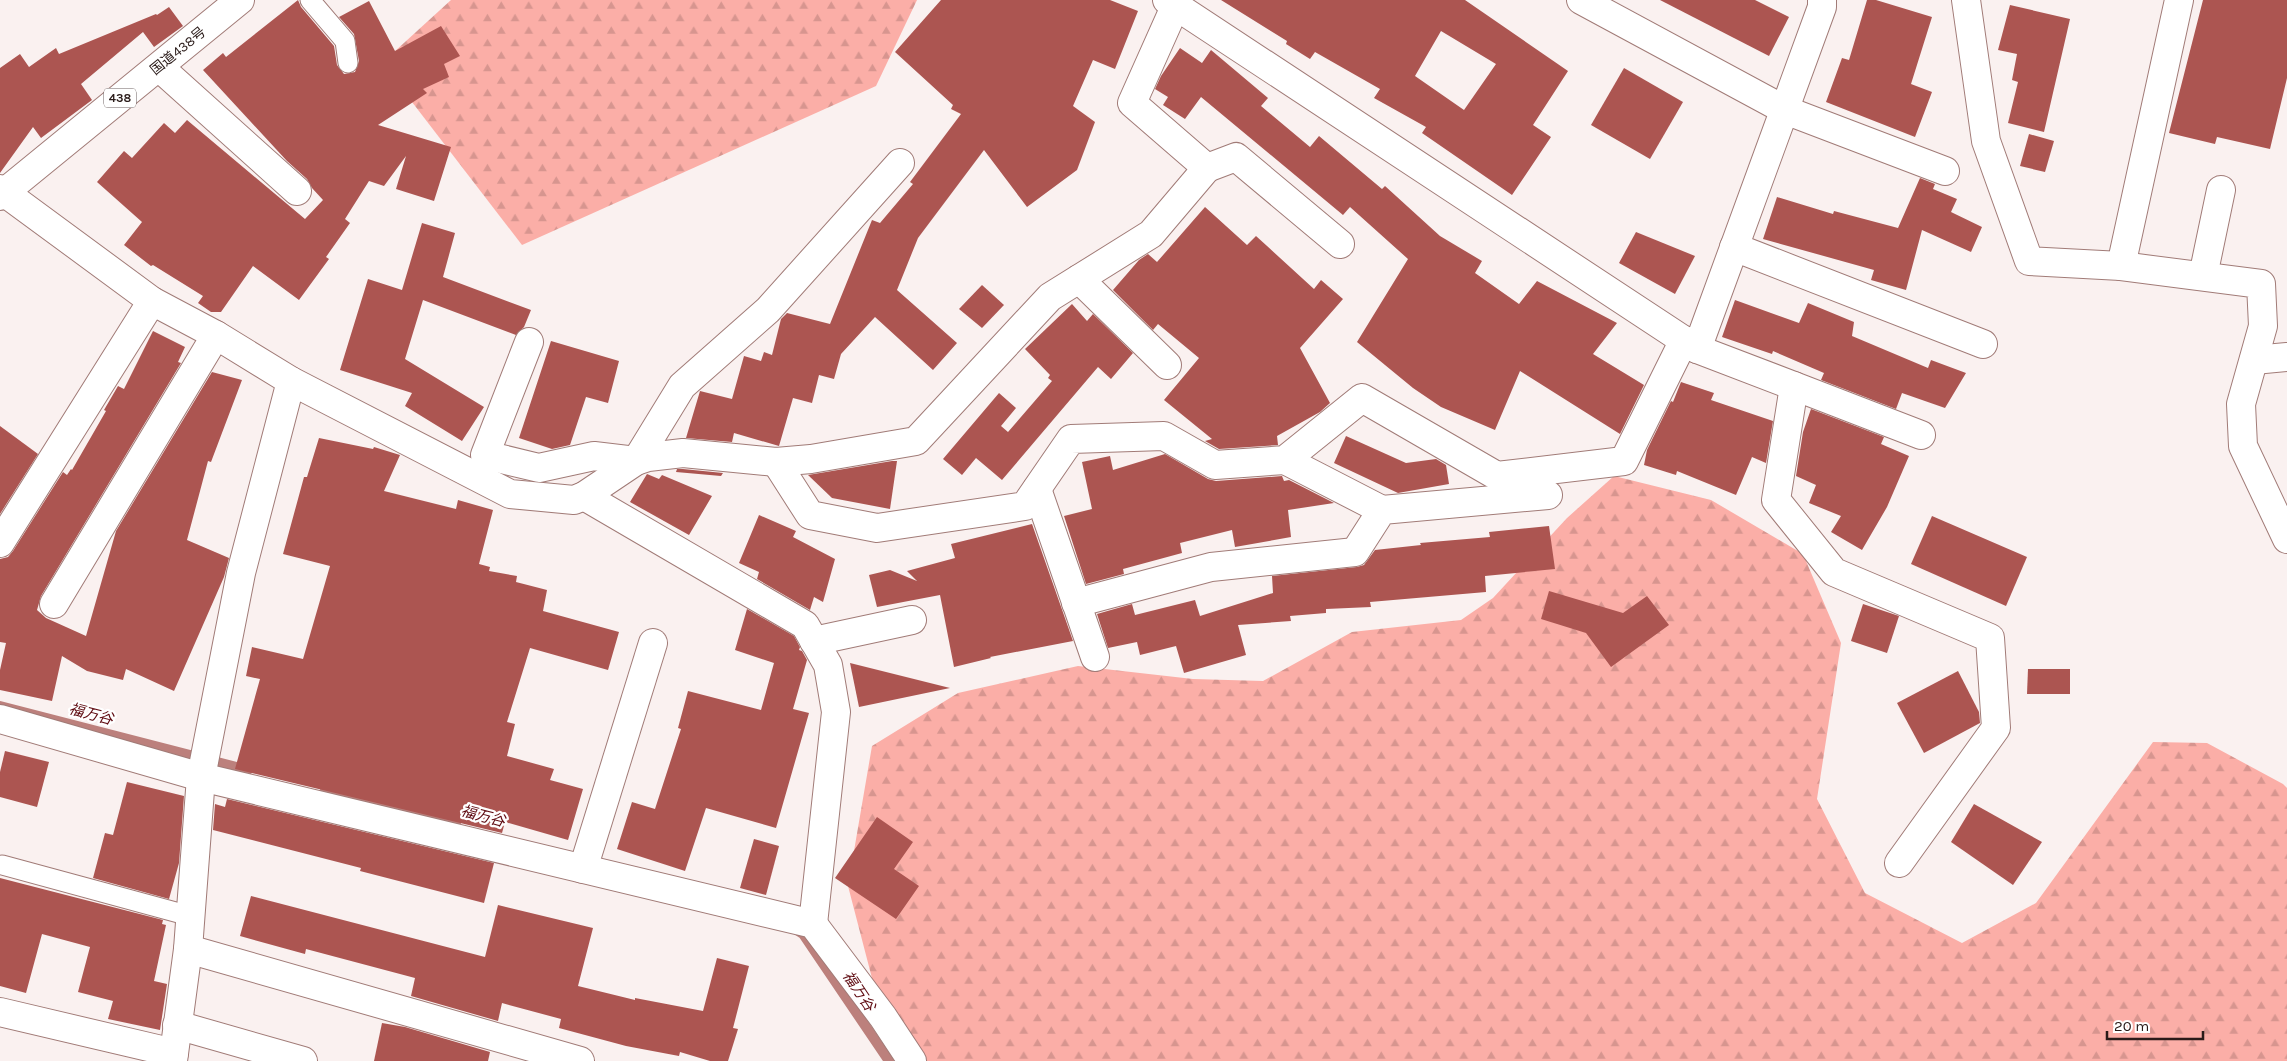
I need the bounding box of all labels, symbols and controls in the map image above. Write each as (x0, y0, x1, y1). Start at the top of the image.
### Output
street label: 国道438号 (147, 23, 209, 79)
road number: 438 (104, 89, 136, 108)
water label: 福万谷 (67, 699, 117, 729)
water label: 福万谷 (459, 801, 509, 831)
water label: 福万谷 (839, 967, 880, 1016)
scale bar (2107, 1008, 2203, 1040)
text: 20 m (2114, 1017, 2149, 1035)

